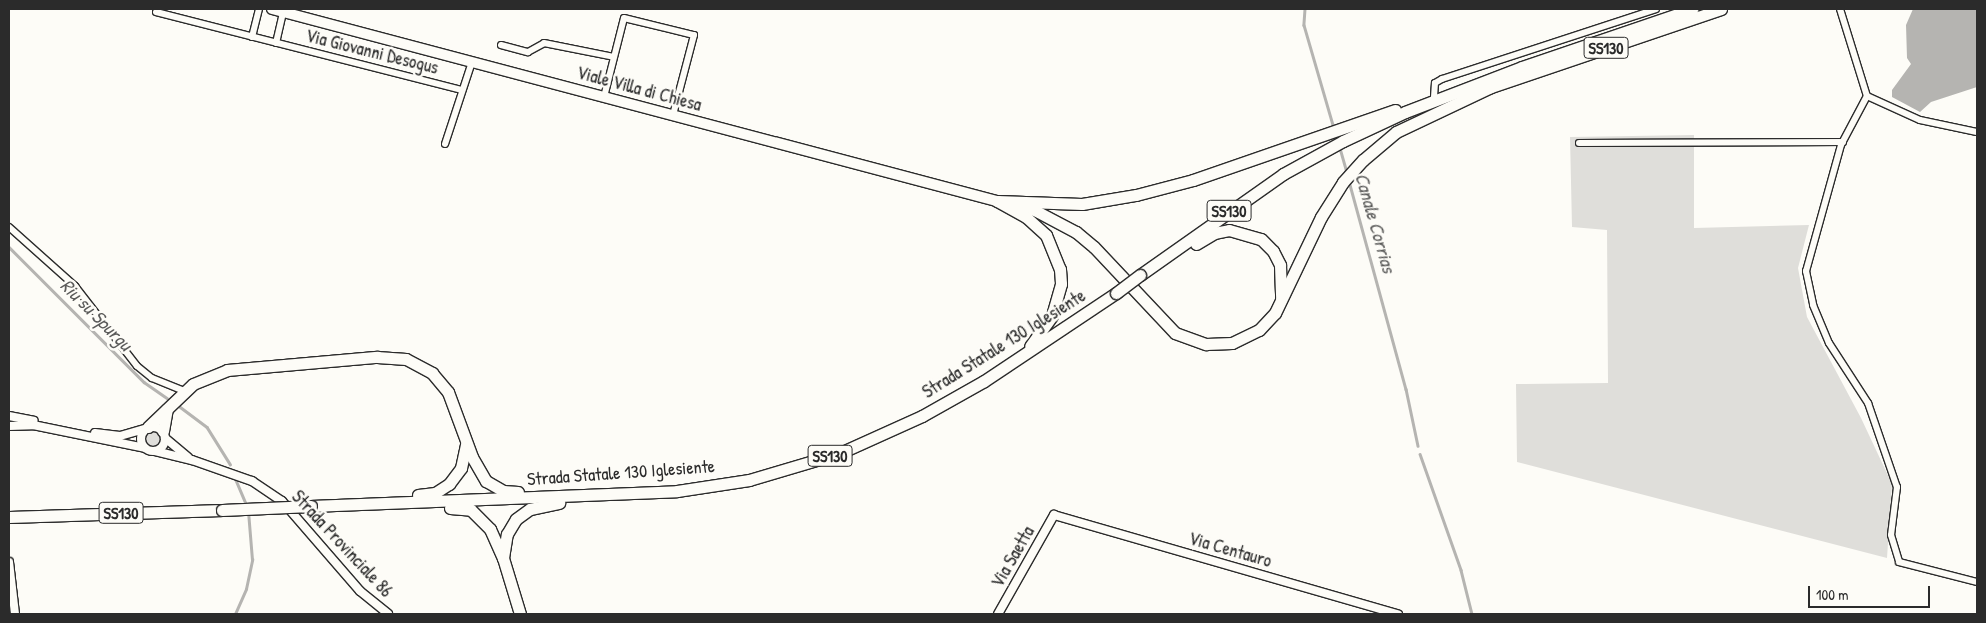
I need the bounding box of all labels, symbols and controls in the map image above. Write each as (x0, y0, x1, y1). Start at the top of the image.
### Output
street label: Via Giovanni Desogus (303, 25, 441, 79)
road number: SS130 (1584, 34, 1628, 62)
street label: Viale Villa di Chiesa (574, 62, 704, 116)
water label: Canale Corrias (1350, 171, 1400, 275)
road number: SS130 (1206, 198, 1252, 225)
water label: Riu su Spurgu (55, 274, 137, 356)
street label: Strada Statale 130 Iglesiente (919, 285, 1089, 403)
road number: SS130 (808, 442, 852, 470)
street label: Strada Statale 130 Iglesiente (526, 456, 716, 490)
street label: Strada Provinciale 86 (287, 486, 397, 602)
road number: SS130 (98, 499, 144, 526)
street label: Via Saetta (987, 522, 1039, 592)
street label: Via Centauro (1186, 528, 1274, 572)
scale bar (1811, 576, 1934, 608)
text: 100 m (1816, 584, 1849, 605)

